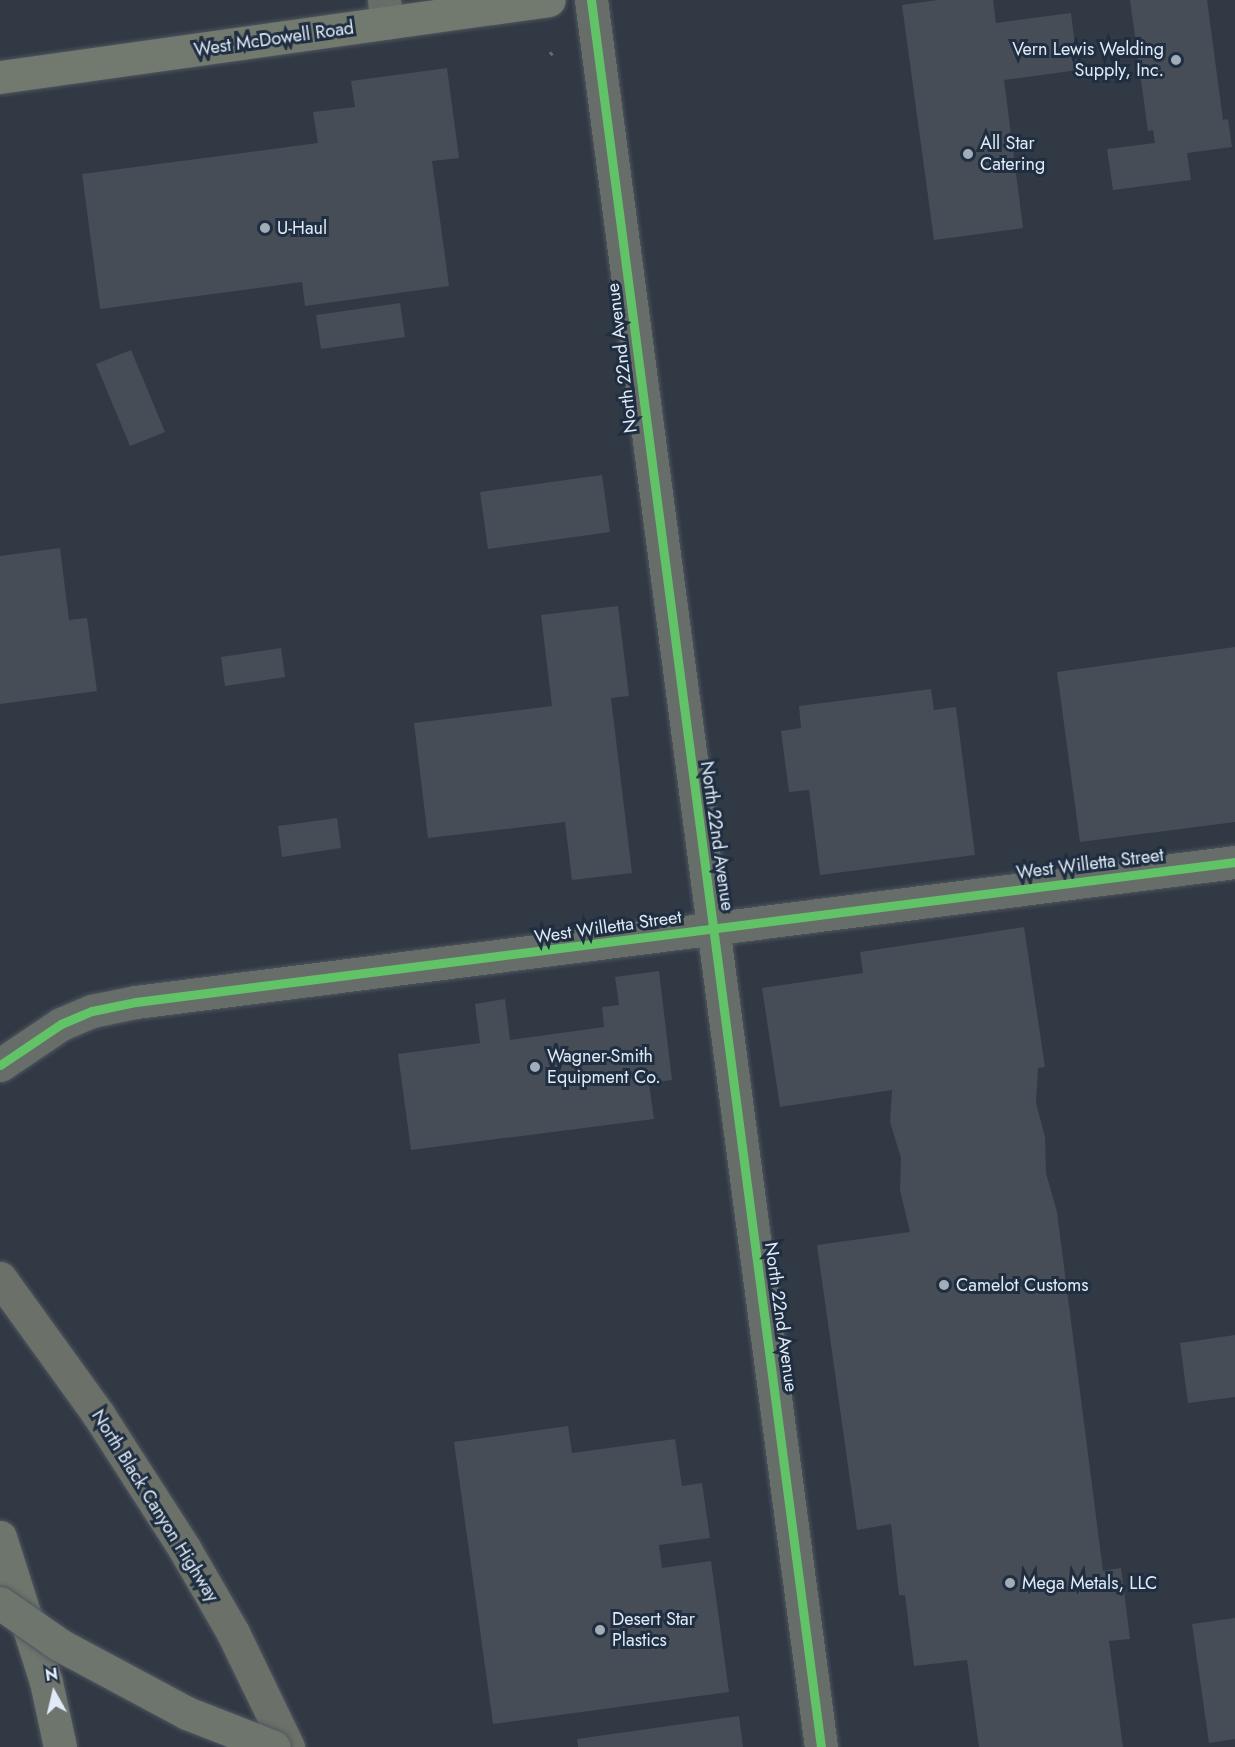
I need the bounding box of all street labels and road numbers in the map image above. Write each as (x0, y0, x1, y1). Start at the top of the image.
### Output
street label: West McDowell Road (193, 17, 355, 61)
street label: North 22nd Avenue (602, 282, 642, 434)
street label: North 22nd Avenue (696, 760, 738, 912)
street label: West Willetta Street (1015, 844, 1165, 884)
street label: West Willetta Street (533, 906, 683, 948)
street label: North 22nd Avenue (760, 1241, 802, 1393)
street label: North Black Canyon Highway (87, 1406, 223, 1606)

